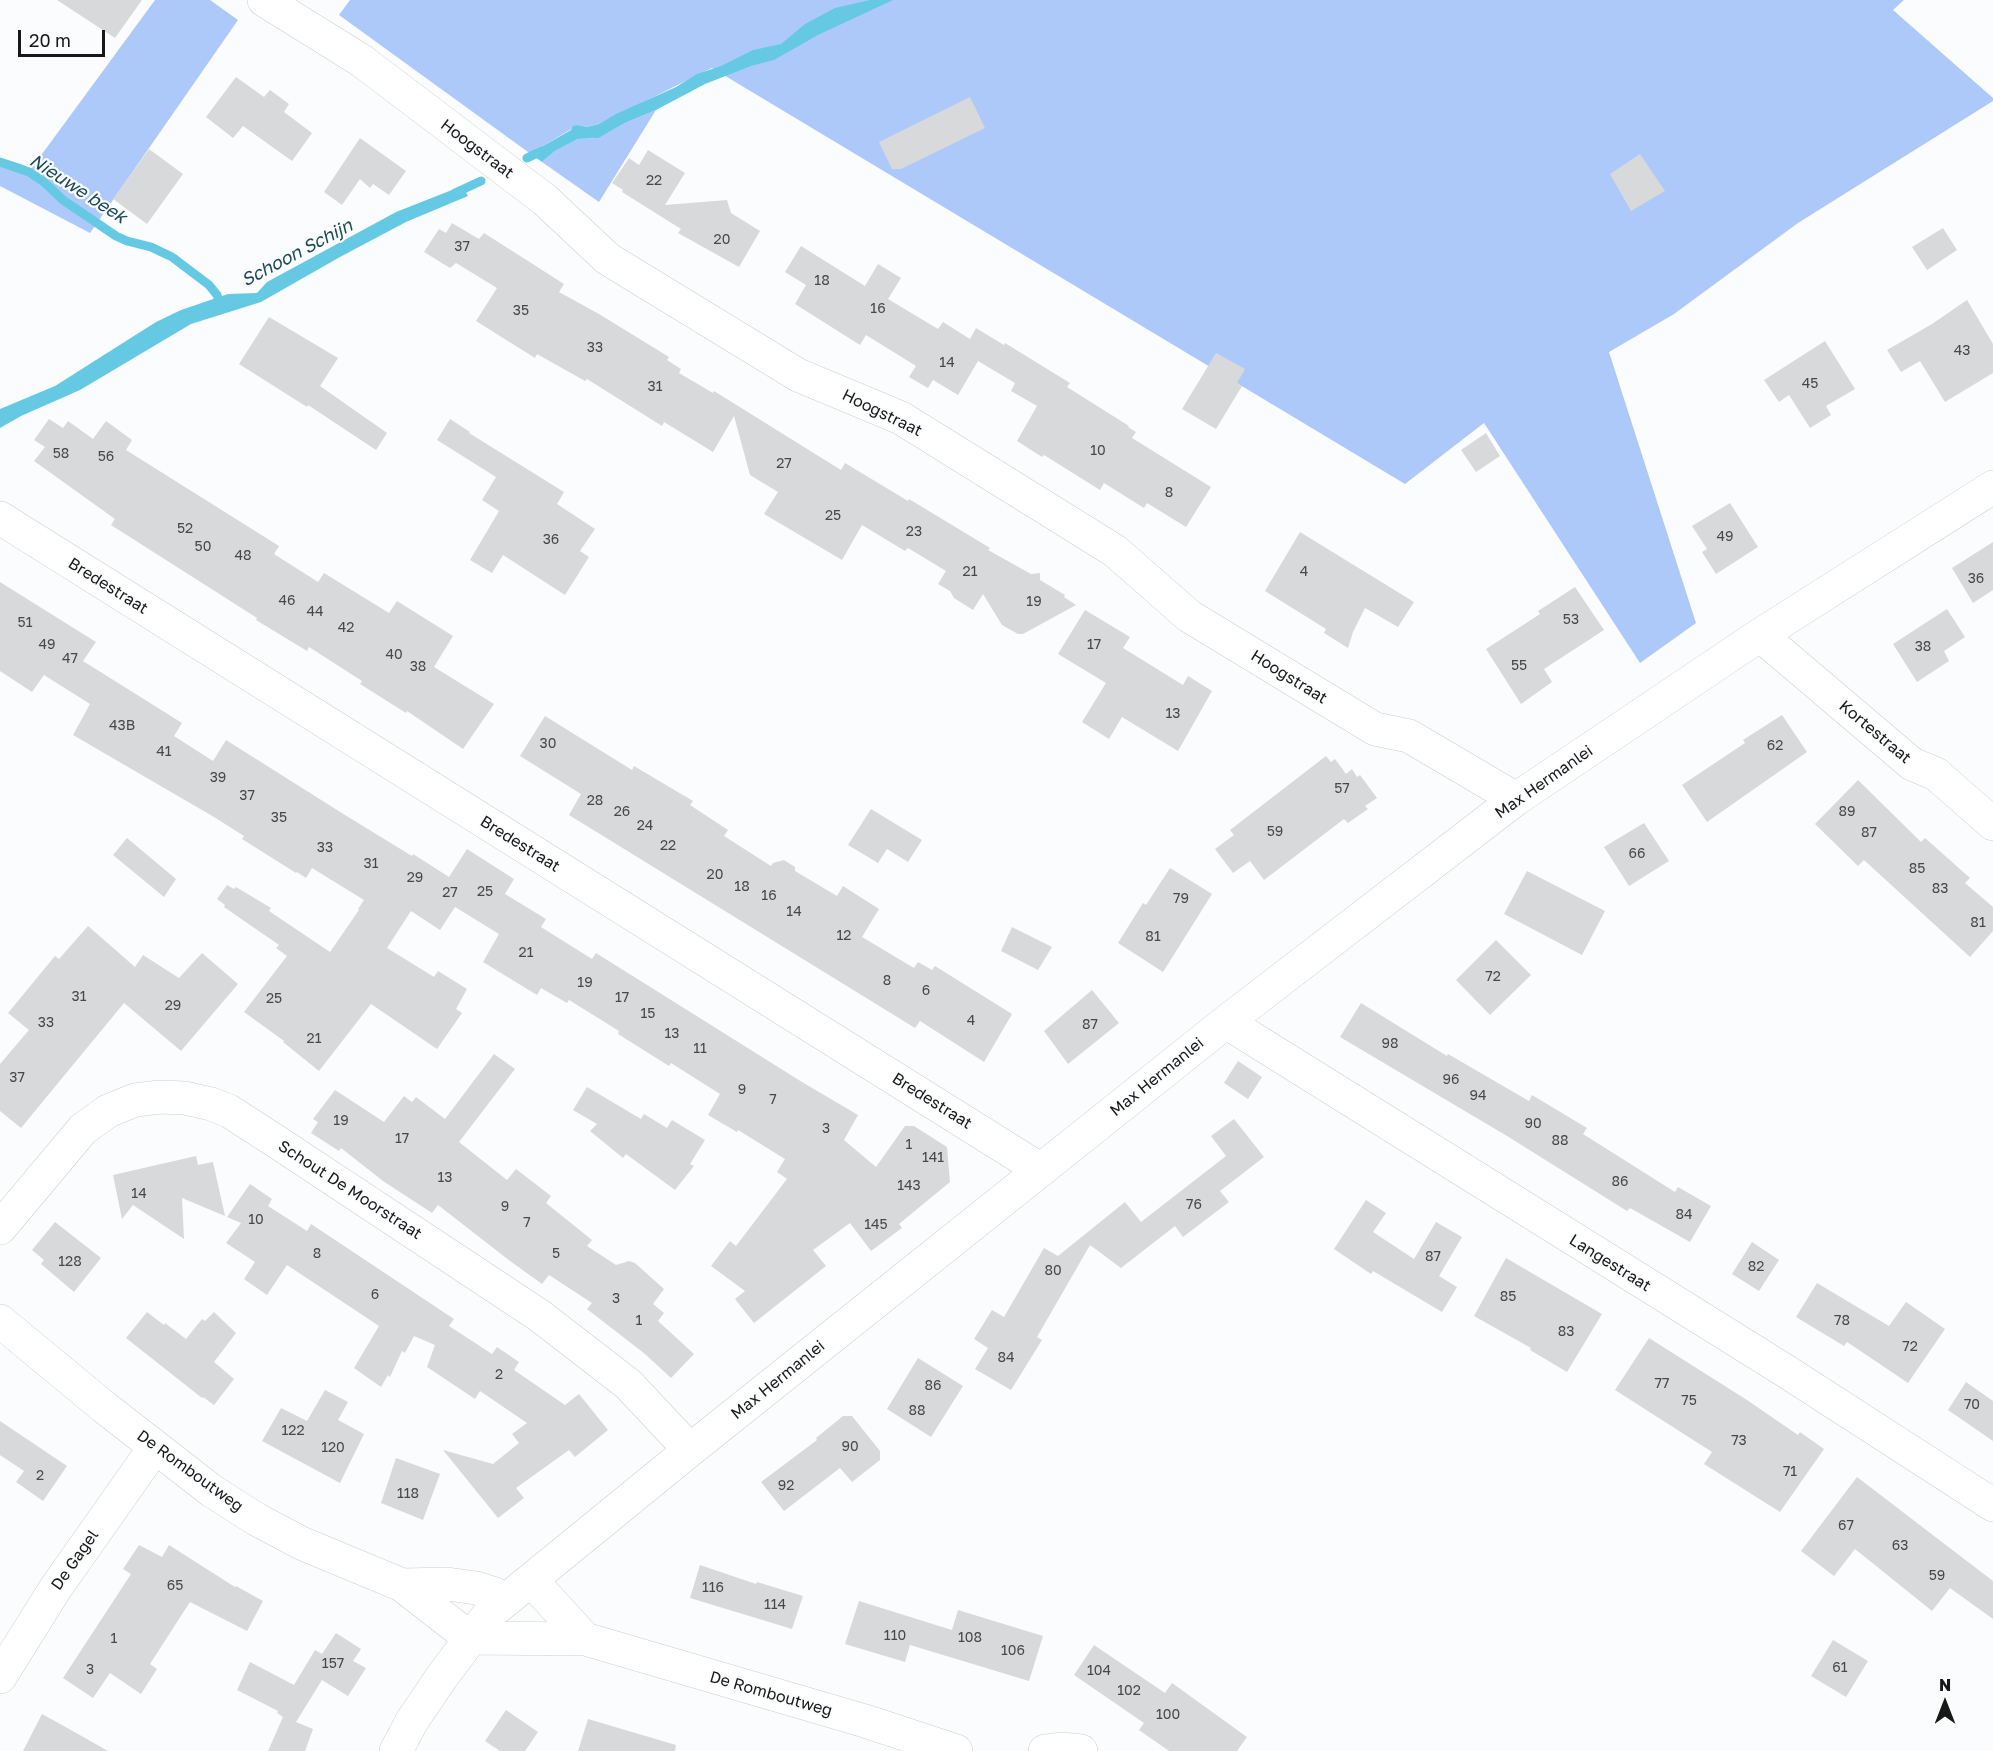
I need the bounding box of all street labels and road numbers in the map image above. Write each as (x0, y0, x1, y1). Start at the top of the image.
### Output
street label: Hoogstraat (437, 115, 517, 183)
street label: Hoogstraat (839, 385, 925, 441)
street label: Bredestraat (65, 554, 151, 618)
street label: Hoogstraat (1247, 646, 1331, 708)
street label: Kortestraat (1835, 696, 1915, 768)
street label: Max Hermanlei (1491, 741, 1597, 823)
street label: Bredestraat (477, 812, 563, 876)
street label: Max Hermanlei (1106, 1033, 1208, 1121)
street label: Bredestraat (889, 1069, 975, 1133)
street label: Schout De Moorstraat (275, 1136, 425, 1244)
street label: Langestraat (1566, 1230, 1654, 1296)
street label: Max Hermanlei (727, 1336, 829, 1424)
street label: De Romboutweg (133, 1426, 247, 1516)
street label: De Gagel (47, 1526, 103, 1594)
street label: De Romboutweg (708, 1667, 834, 1721)

